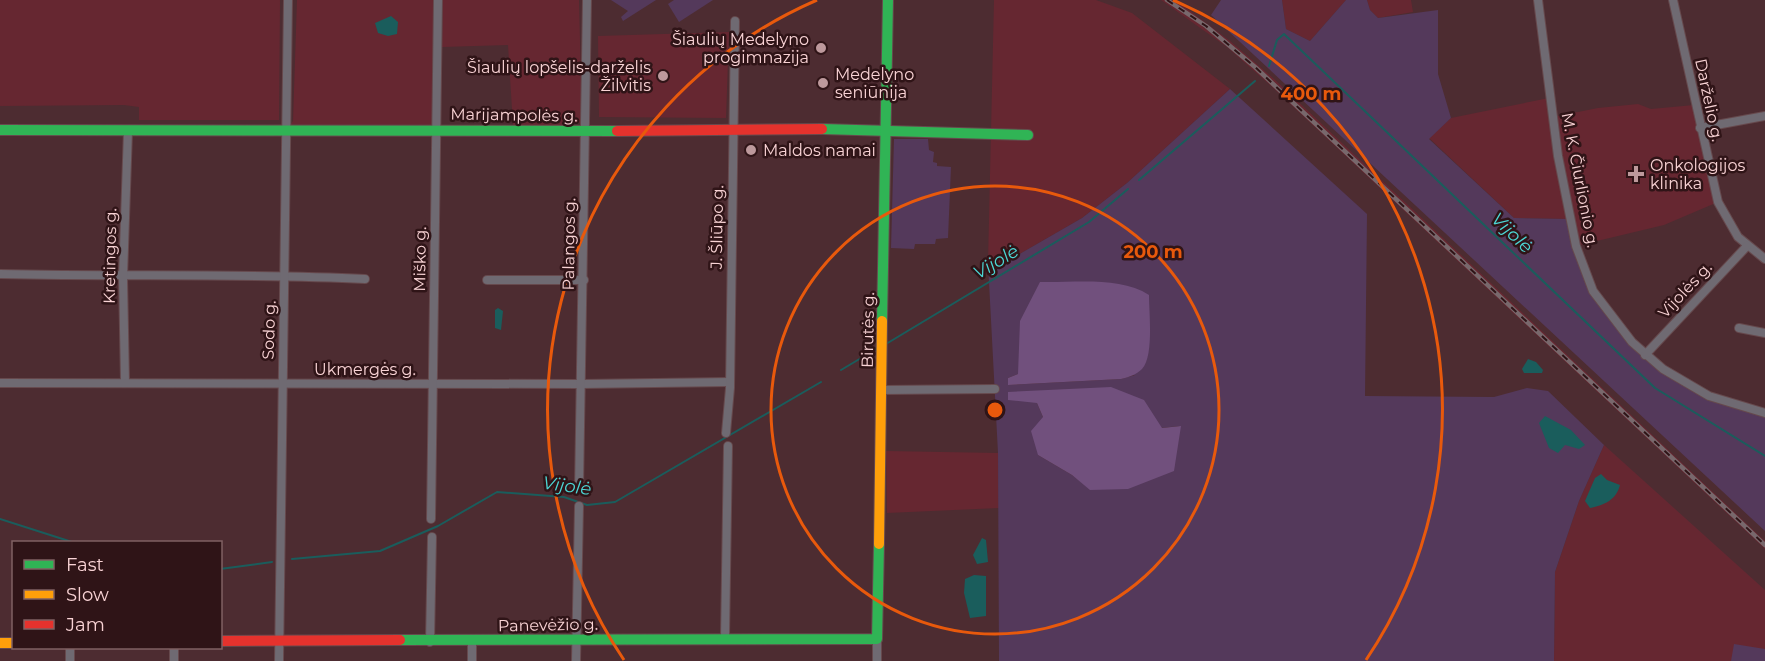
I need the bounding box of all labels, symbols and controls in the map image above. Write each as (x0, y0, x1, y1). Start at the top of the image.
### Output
place label: Šiaulių Medelyno progimnazija (672, 30, 809, 67)
marker: Šiaulių Medelyno progimnazija (814, 41, 828, 55)
street label: Darželio g. (1691, 57, 1727, 143)
place label: Šiaulių lopšelis-darželis Žilvitis (467, 58, 651, 95)
place label: Medelyno seniūnija (835, 65, 914, 102)
marker: Šiaulių lopšelis-darželis Žilvitis (656, 69, 670, 83)
marker: Medelyno seniūnija (816, 76, 830, 90)
text: 400 m (1281, 83, 1341, 105)
street label: Marijampolės g. (450, 104, 578, 126)
street label: M. K. Čiurlionio g. (1558, 111, 1602, 249)
place label: Maldos namai (763, 141, 876, 160)
marker: Maldos namai (744, 143, 758, 157)
place label: Onkologijos klinika (1650, 156, 1746, 193)
marker: Onkologijos klinika (1627, 165, 1645, 183)
street label: J. Šliūpo g. (707, 185, 727, 270)
street label: Palangos g. (559, 198, 579, 290)
street label: Kretingos g. (100, 208, 120, 304)
water label: Vijolė (1487, 208, 1537, 258)
street label: Miško g. (410, 226, 430, 292)
water label: Vijolė (969, 240, 1023, 284)
text: 200 m (1123, 241, 1183, 263)
street label: Vijolės g. (1654, 258, 1716, 322)
street label: Birutės g. (858, 292, 878, 368)
street label: Sodo g. (258, 300, 280, 360)
street label: Ukmergės g. (314, 360, 416, 379)
centre of rings (985, 400, 1005, 420)
water label: Vijolė (541, 472, 593, 500)
legend (12, 541, 222, 649)
text: Fast (66, 554, 104, 576)
text: Slow (66, 584, 109, 606)
text: Jam (65, 614, 105, 636)
street label: Panevėžio g. (498, 615, 598, 635)

